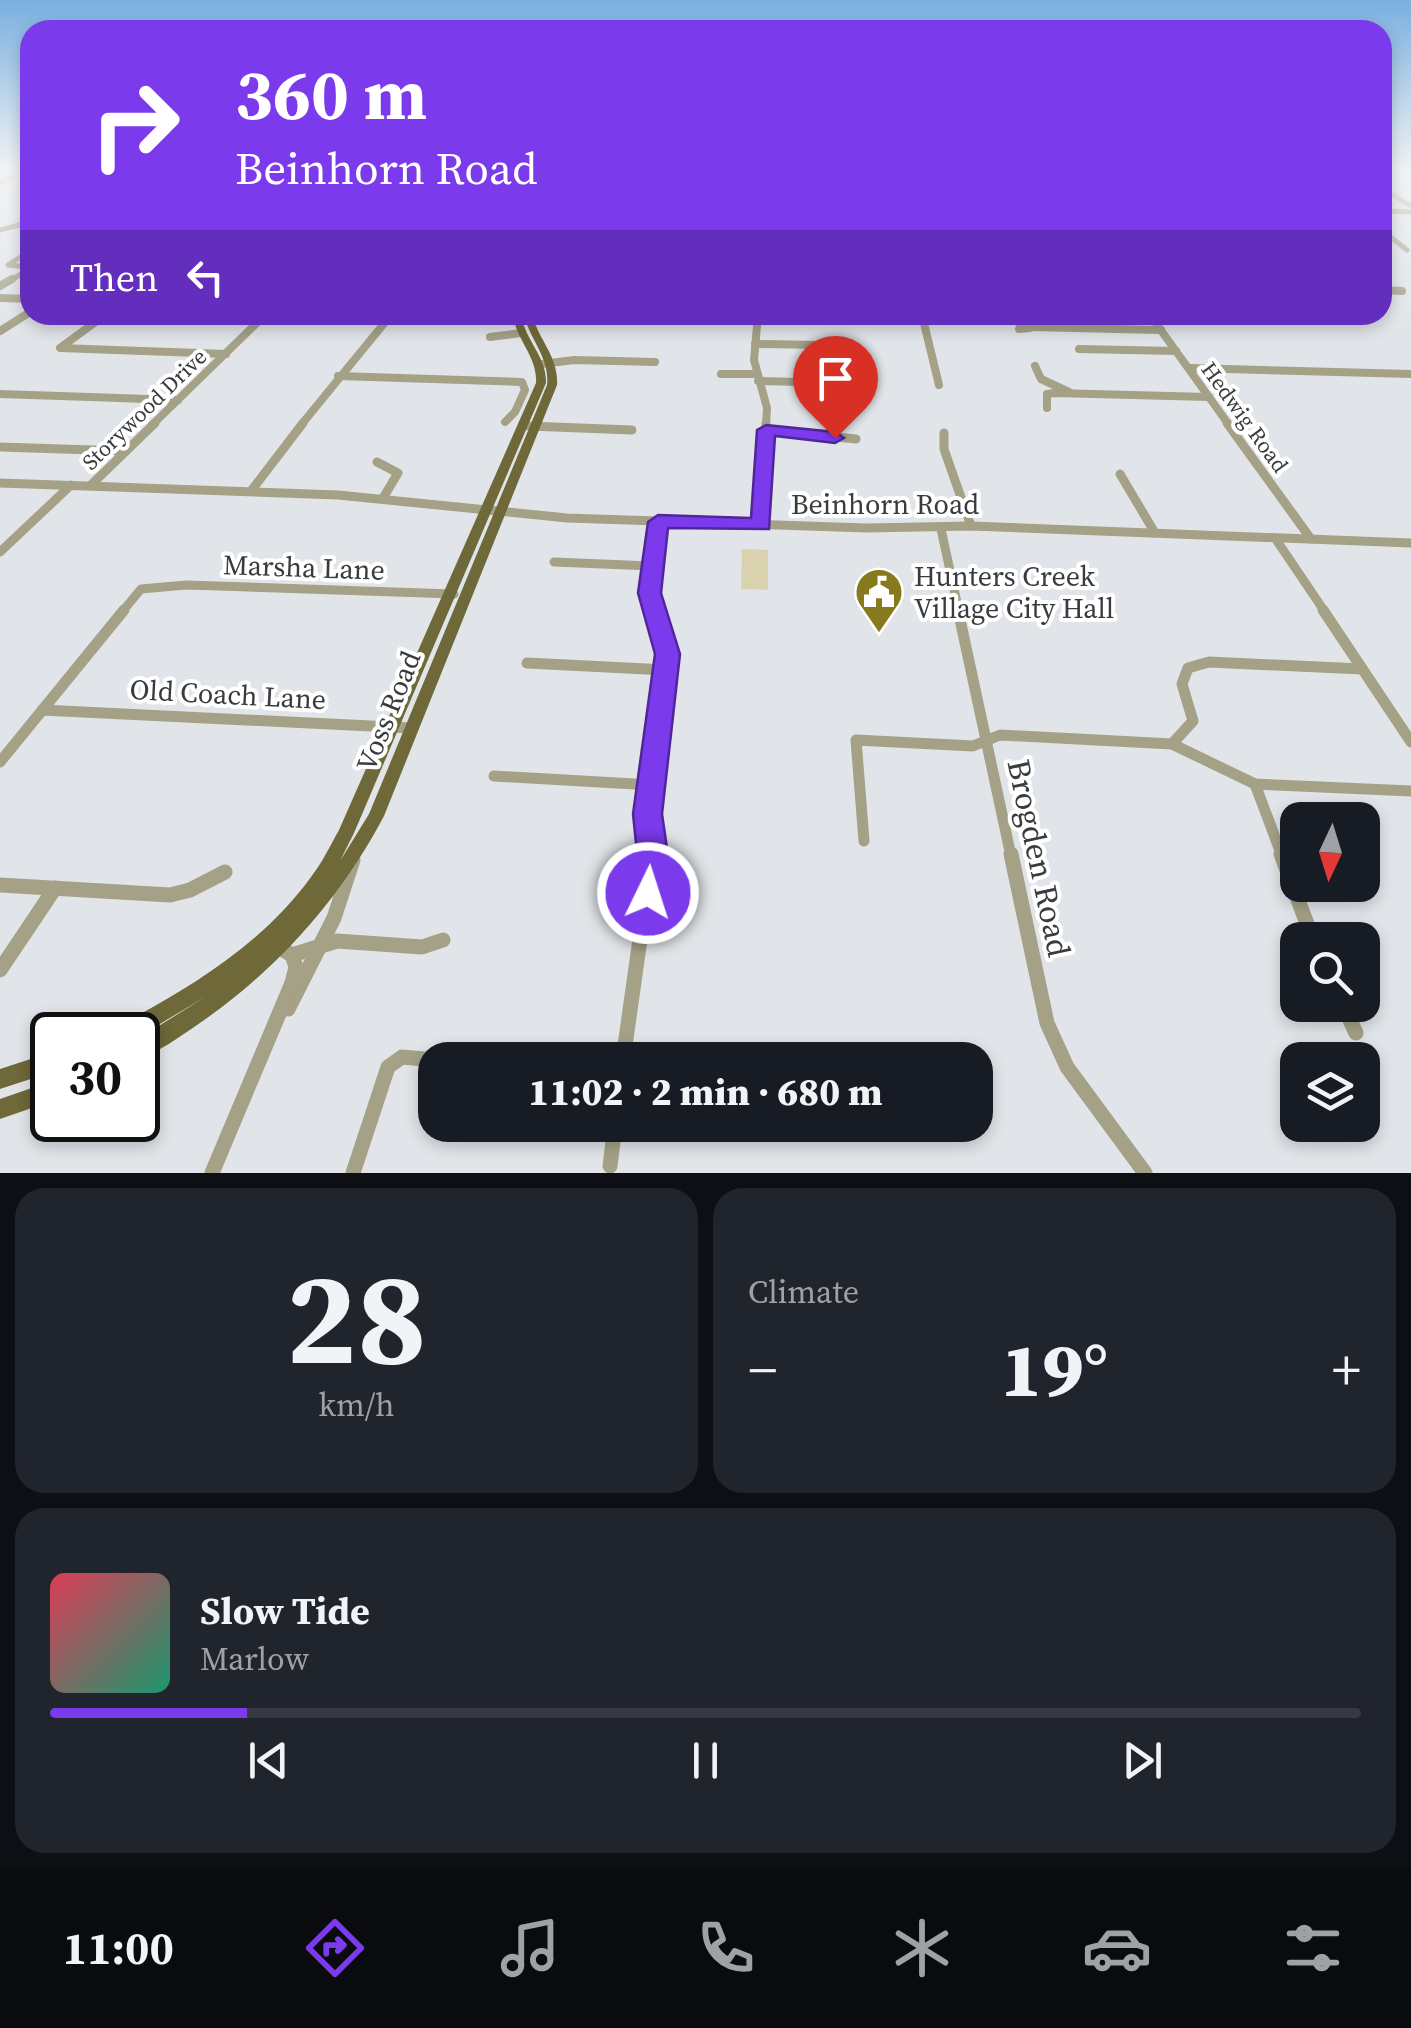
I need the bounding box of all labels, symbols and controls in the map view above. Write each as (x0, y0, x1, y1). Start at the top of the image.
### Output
text: 360 m (235, 46, 427, 142)
icon: right (70, 60, 200, 190)
text: Beinhorn Road (235, 137, 537, 199)
icon: left (178, 250, 233, 305)
text: Then (70, 252, 158, 304)
pin (793, 336, 878, 439)
street label: Storywood Drive (75, 342, 213, 476)
icon: arrive (808, 351, 863, 406)
street label: Hedwig Road (1195, 356, 1296, 479)
street label: Beinhorn Road (791, 485, 979, 523)
street label: Marsha Lane (222, 545, 386, 589)
place label: Hunters Creek Village City Hall (914, 557, 1114, 627)
public building icon: Hunters Creek Village City Hall (853, 566, 905, 634)
street label: Voss Road (347, 645, 429, 777)
street label: Old Coach Lane (129, 670, 327, 718)
street label: Brogden Road (997, 755, 1081, 961)
north arrow (1280, 802, 1380, 902)
map controls (1280, 802, 1380, 1142)
position arrow (596, 841, 700, 945)
button: search (1280, 922, 1380, 1022)
speed limit sign: 30 (30, 1012, 160, 1142)
button: layers (1280, 1042, 1380, 1142)
text: 11:02 · 2 min · 680 m (528, 1066, 883, 1118)
text: 28 (286, 1228, 427, 1407)
text: Climate (748, 1270, 859, 1314)
text: 19° (1001, 1318, 1108, 1421)
text: − (748, 1332, 777, 1407)
text: + (1332, 1332, 1361, 1407)
text: km/h (318, 1383, 395, 1427)
text: Slow Tide (200, 1585, 370, 1637)
text: Marlow (200, 1637, 309, 1681)
icon: previous (241, 1733, 296, 1788)
icon: pause (678, 1733, 733, 1788)
icon: next (1115, 1733, 1170, 1788)
icon: directions (300, 1913, 370, 1983)
icon: music (495, 1913, 565, 1983)
icon: phone (691, 1913, 761, 1983)
icon: climate (887, 1913, 957, 1983)
icon: car (1082, 1913, 1152, 1983)
icon: filters (1278, 1913, 1348, 1983)
text: 11:00 (63, 1917, 174, 1979)

